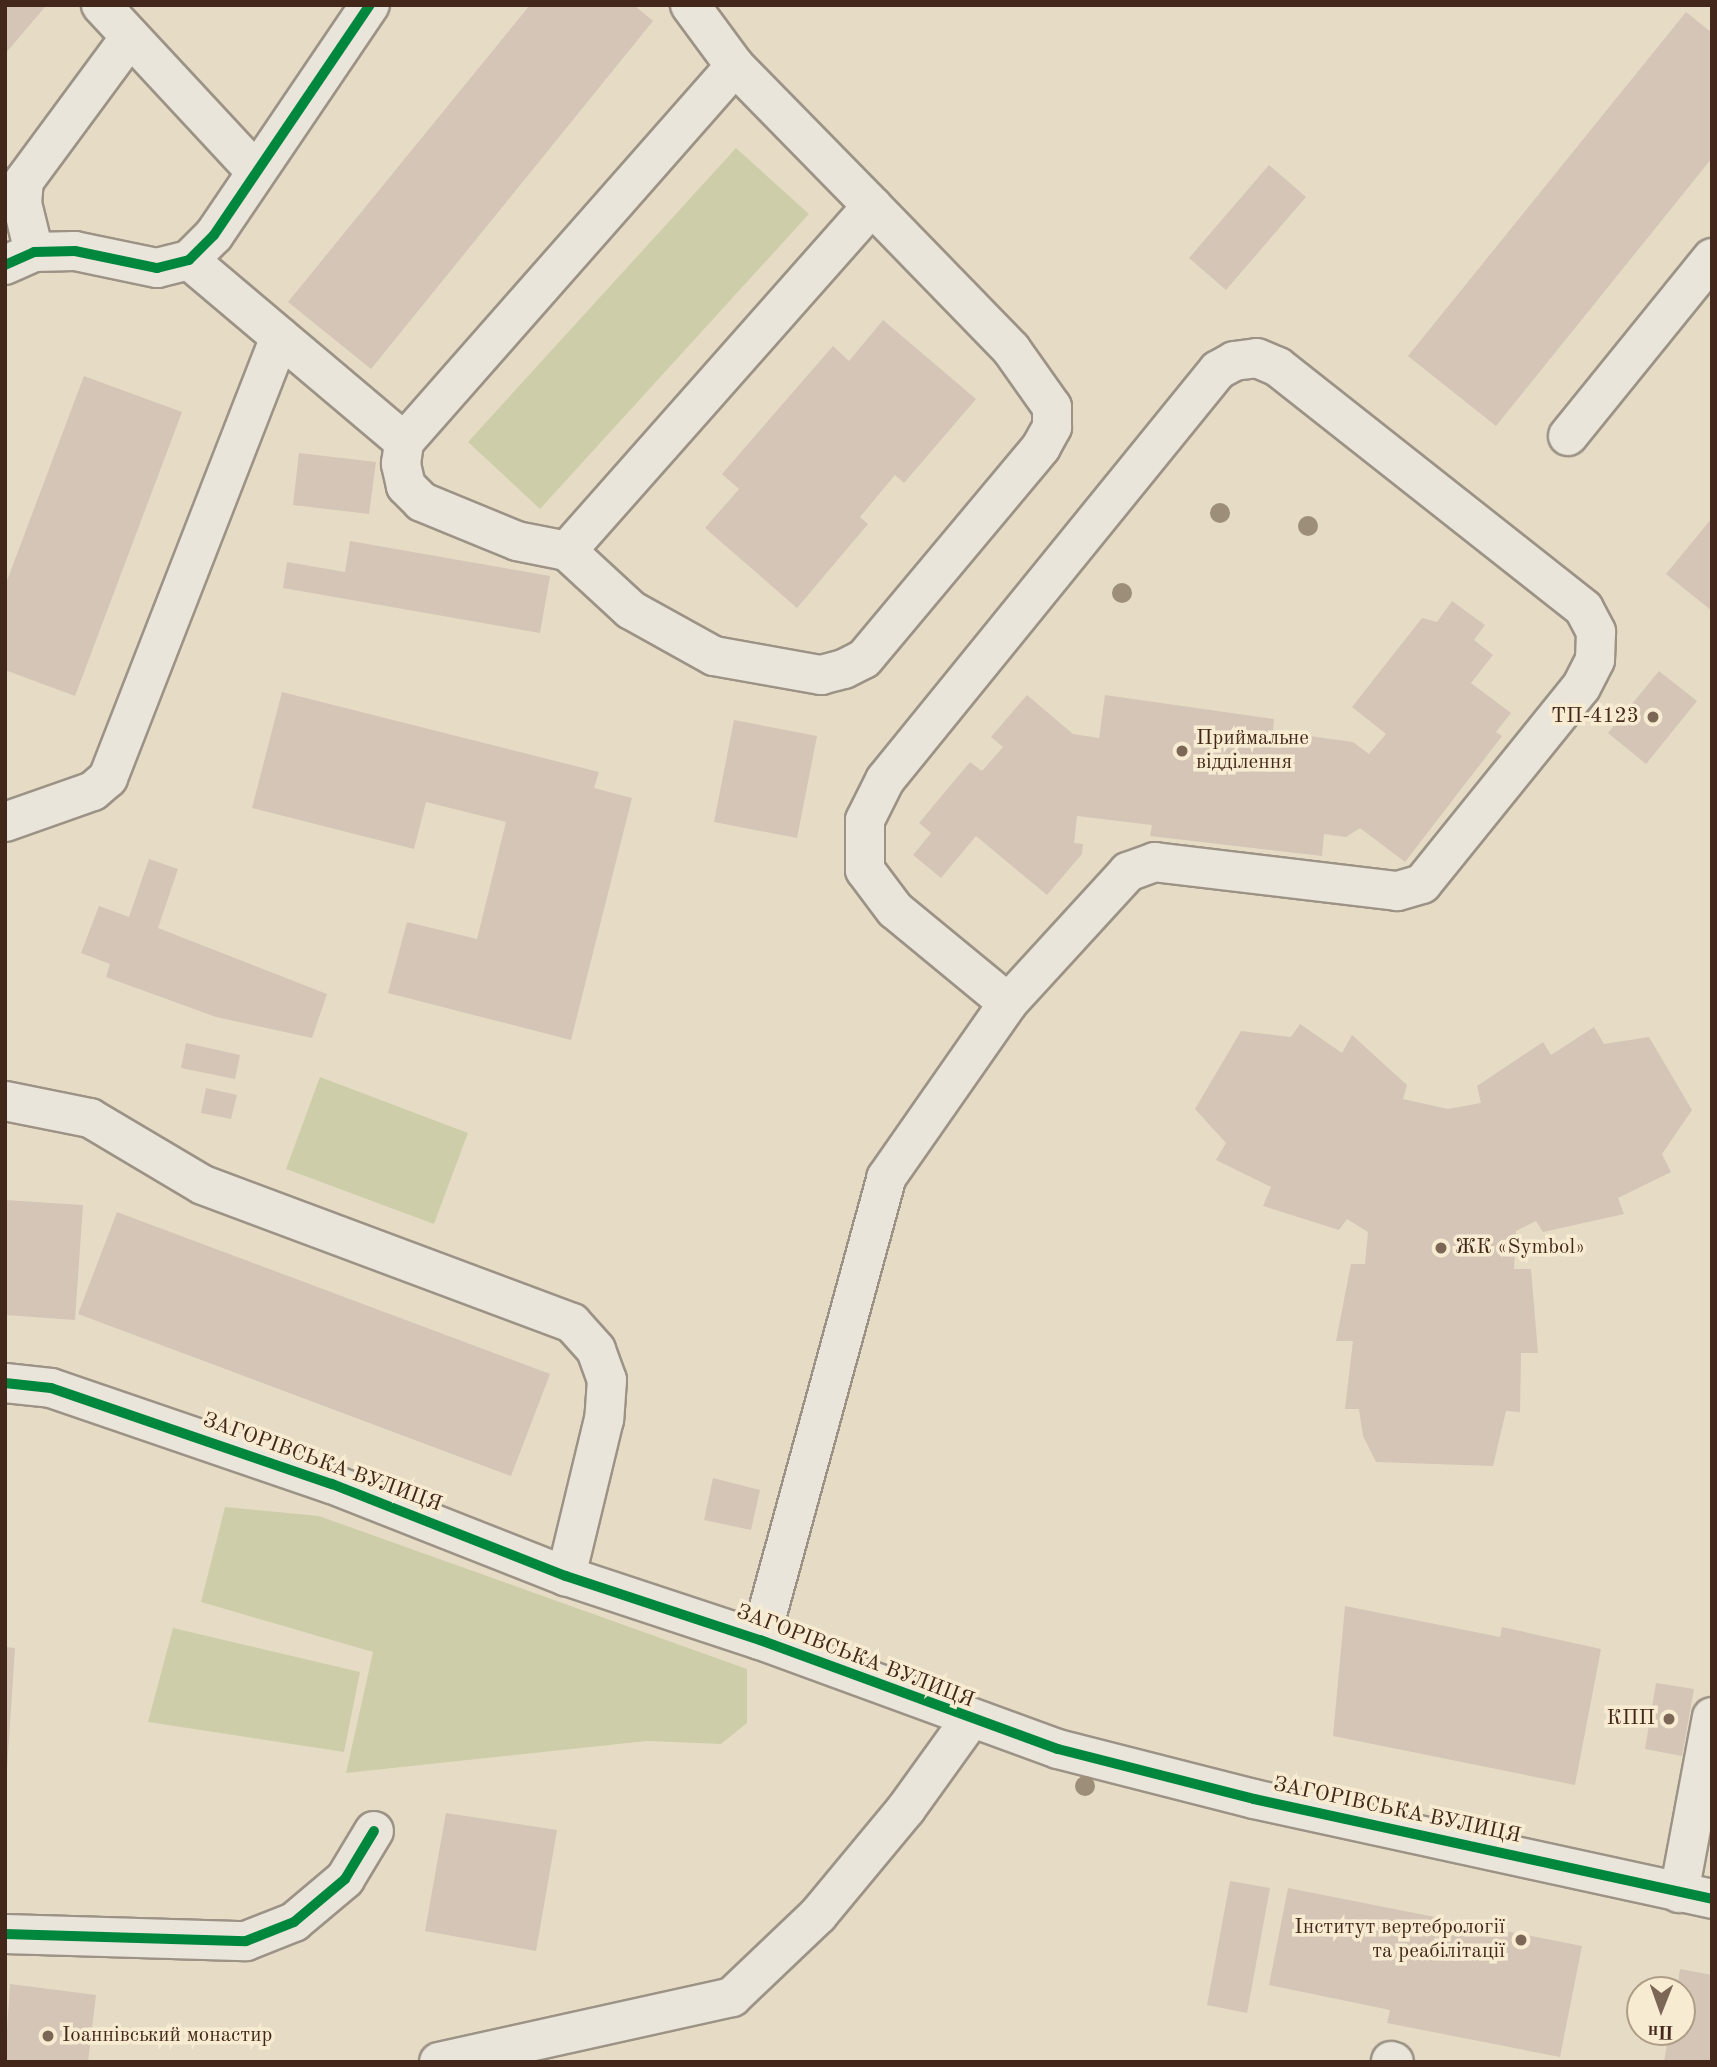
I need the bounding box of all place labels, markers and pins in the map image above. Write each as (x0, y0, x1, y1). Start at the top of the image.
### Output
place label: ТП-4123 (1551, 704, 1639, 730)
marker: ТП-4123 (1645, 709, 1661, 725)
place label: Приймальне відділення (1196, 726, 1309, 776)
marker: Приймальне відділення (1174, 743, 1190, 759)
place label: ЖК «Symbol» (1455, 1235, 1585, 1261)
marker: ЖК «Symbol» (1433, 1240, 1449, 1256)
place label: КПП (1607, 1706, 1655, 1732)
marker: КПП (1661, 1711, 1677, 1727)
place label: Інститут вертебрології та реабілітації (1294, 1915, 1505, 1965)
marker: Інститут вертебрології та реабілітації (1511, 1930, 1531, 1950)
place label: Іоаннівський монастир (62, 2023, 272, 2049)
marker: Іоаннівський монастир (40, 2028, 56, 2044)

